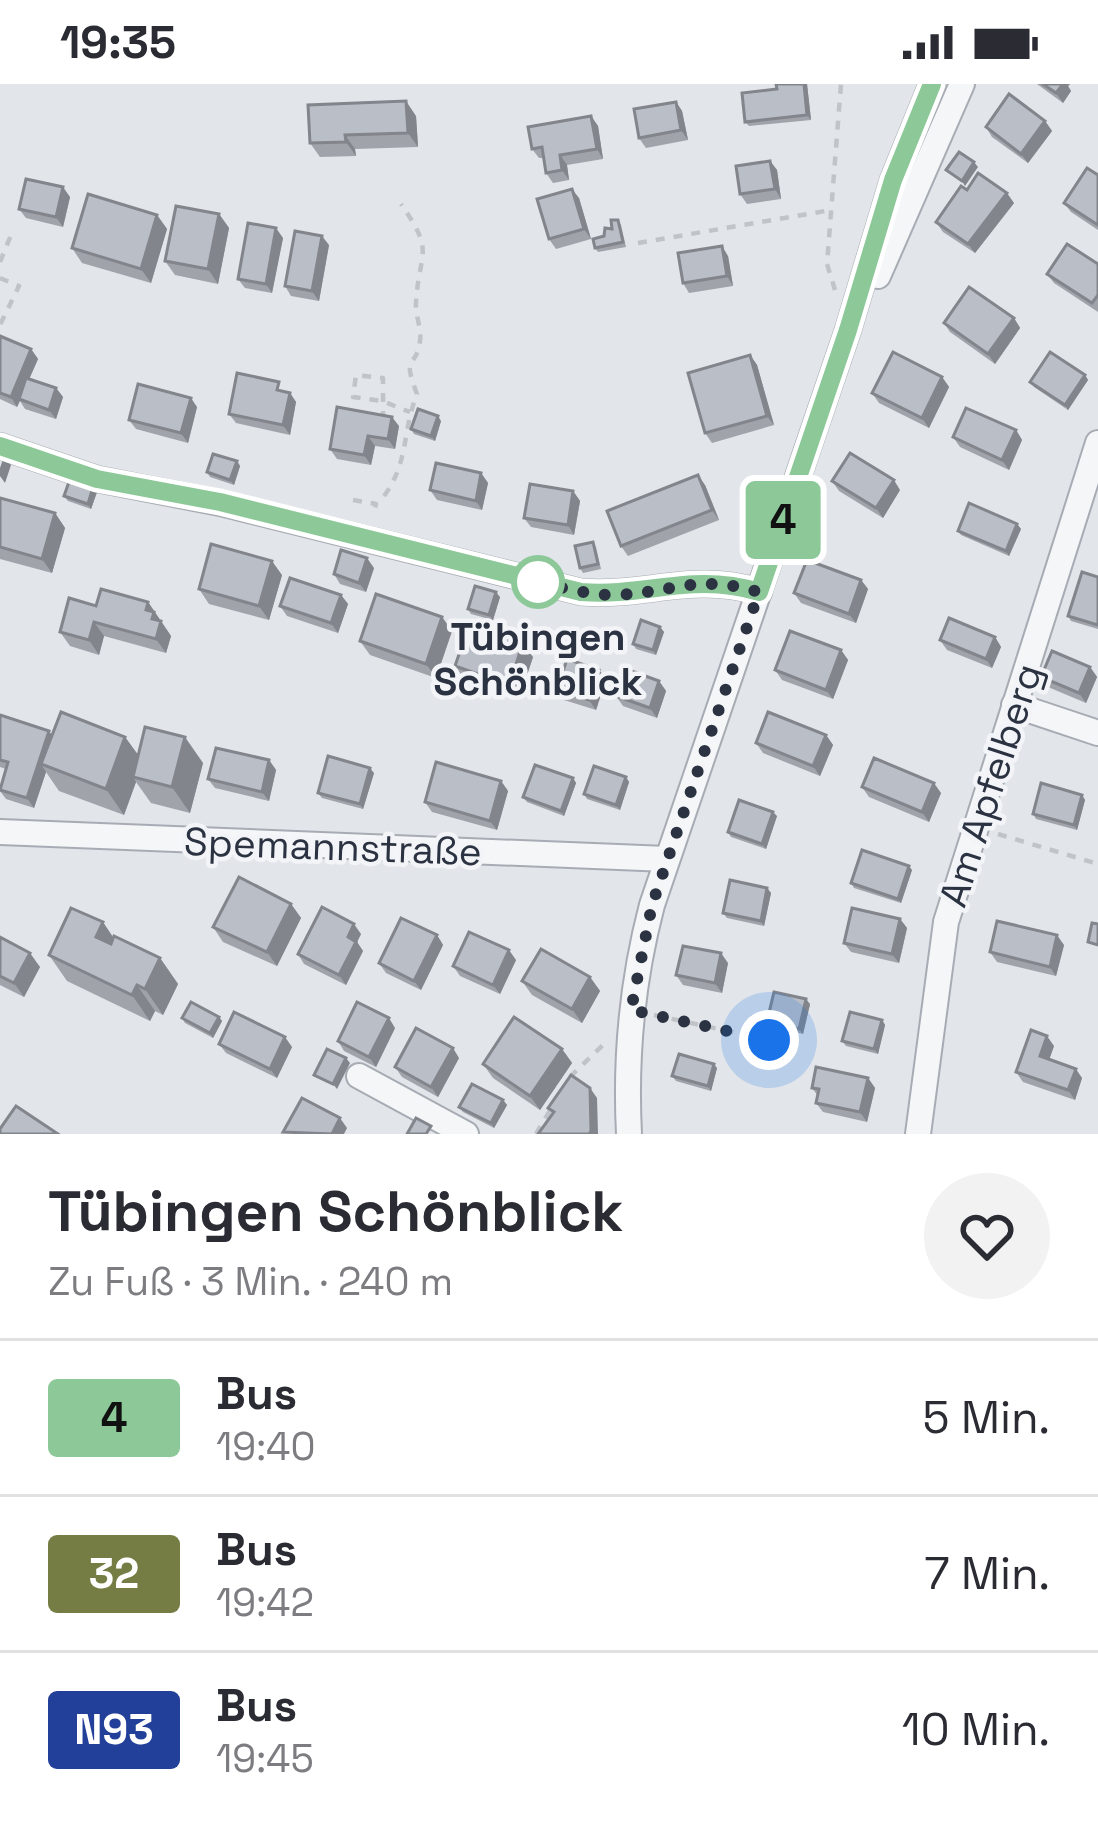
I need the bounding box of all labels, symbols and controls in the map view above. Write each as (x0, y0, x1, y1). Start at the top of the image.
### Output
text: 19:35 (60, 14, 176, 71)
line badge: 4 (744, 481, 822, 559)
text: 4 (770, 493, 796, 546)
marker: Tübingen Schönblick (513, 557, 563, 607)
place label: Tübingen Schönblick (434, 612, 642, 706)
street label: Am Apfelberg (928, 657, 1053, 913)
street label: Spemannstraße (183, 817, 483, 876)
your location (739, 1010, 799, 1070)
button: heart (924, 1173, 1050, 1299)
text: Tübingen Schönblick (48, 1175, 623, 1248)
text: Zu Fuß · 3 Min. · 240 m (48, 1257, 453, 1306)
text: Bus (216, 1365, 297, 1422)
text: 5 Min. (923, 1389, 1050, 1446)
text: 4 (101, 1391, 127, 1444)
text: 19:40 (216, 1422, 315, 1471)
text: Bus (216, 1521, 297, 1578)
text: 7 Min. (924, 1545, 1050, 1602)
text: 32 (89, 1547, 139, 1600)
text: 19:42 (216, 1578, 314, 1627)
text: Bus (216, 1677, 297, 1734)
text: 10 Min. (902, 1701, 1050, 1758)
text: N93 (74, 1703, 154, 1756)
text: 19:45 (216, 1734, 314, 1783)

